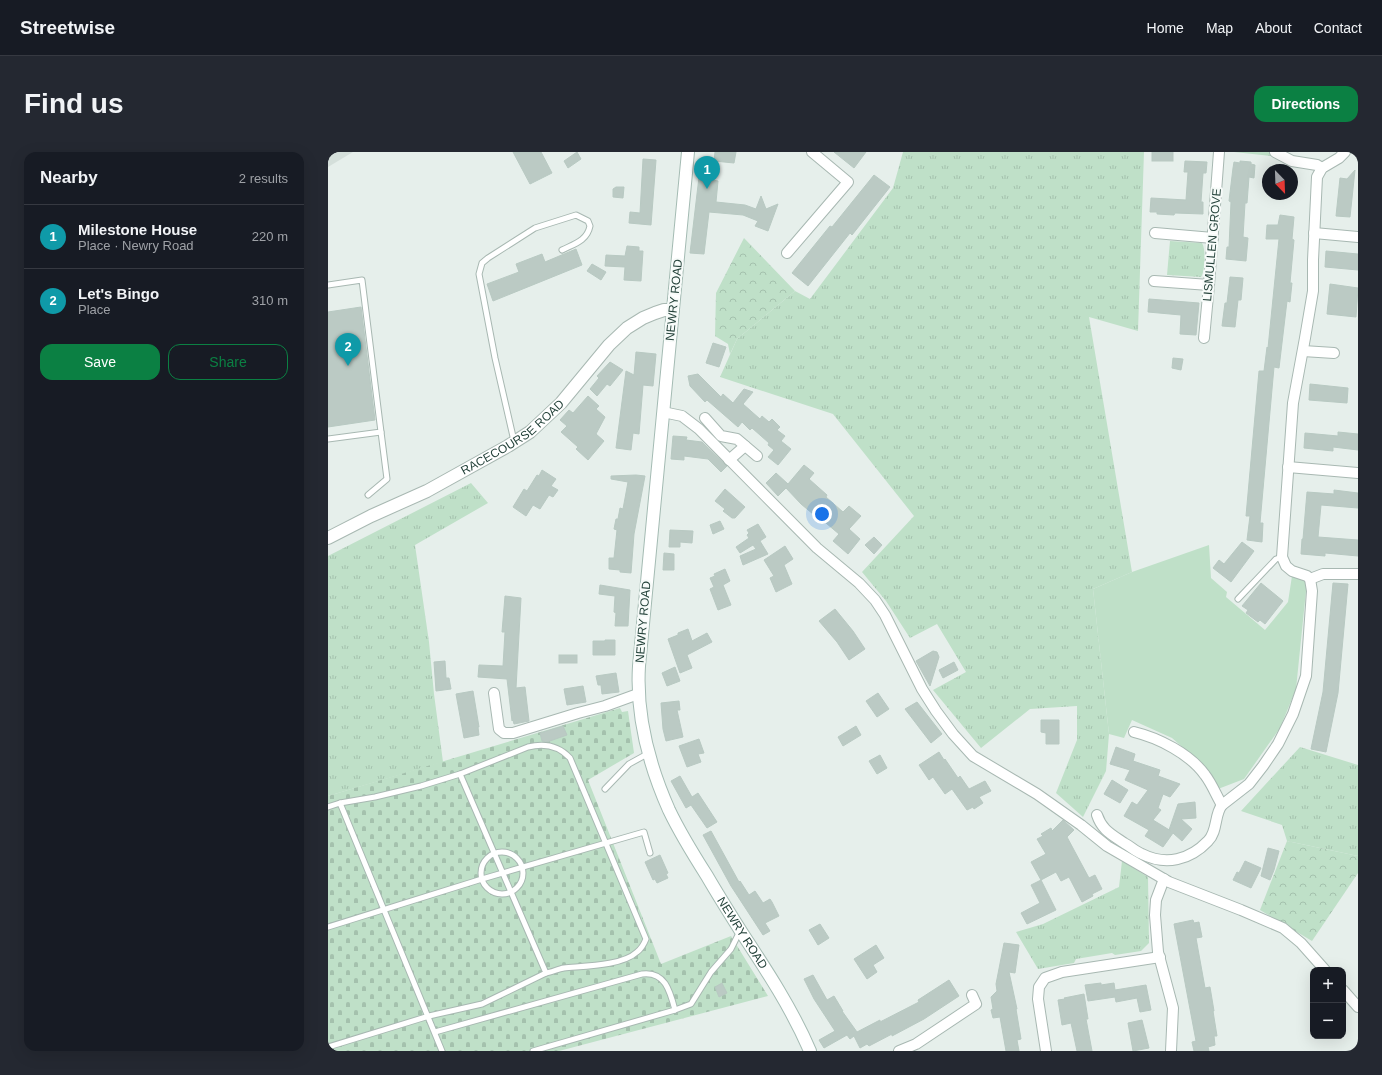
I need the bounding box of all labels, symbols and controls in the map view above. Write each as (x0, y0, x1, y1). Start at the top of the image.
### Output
text: Streetwise (20, 17, 115, 38)
text: Home (1147, 20, 1184, 36)
text: Map (1206, 20, 1233, 36)
text: About (1255, 20, 1292, 36)
text: Contact (1314, 20, 1362, 36)
button: Directions (1254, 86, 1358, 122)
text: Find us (24, 88, 124, 119)
pin: 1 (694, 156, 720, 189)
north arrow (1262, 164, 1298, 200)
text: Nearby (40, 168, 98, 187)
text: 2 results (239, 171, 288, 186)
street label: LISMULLEN GROVE (1200, 188, 1224, 302)
text: Milestone House (78, 221, 197, 238)
text: 1 (49, 229, 57, 244)
text: 220 m (252, 229, 288, 244)
text: Place · Newry Road (78, 238, 194, 253)
street label: NEWRY ROAD (663, 258, 685, 342)
text: Let's Bingo (78, 285, 159, 302)
text: 2 (49, 293, 57, 308)
text: 310 m (252, 293, 288, 308)
text: Place (78, 302, 111, 317)
pin: 2 (335, 333, 361, 366)
button: Save (40, 344, 160, 380)
button: Share (168, 344, 288, 380)
street label: RACECOURSE ROAD (459, 397, 567, 478)
your location (812, 504, 832, 524)
street label: NEWRY ROAD (632, 580, 654, 664)
street label: NEWRY ROAD (714, 895, 771, 972)
map controls (1310, 967, 1346, 1039)
button: + (1310, 967, 1346, 1003)
button: − (1310, 1003, 1346, 1039)

